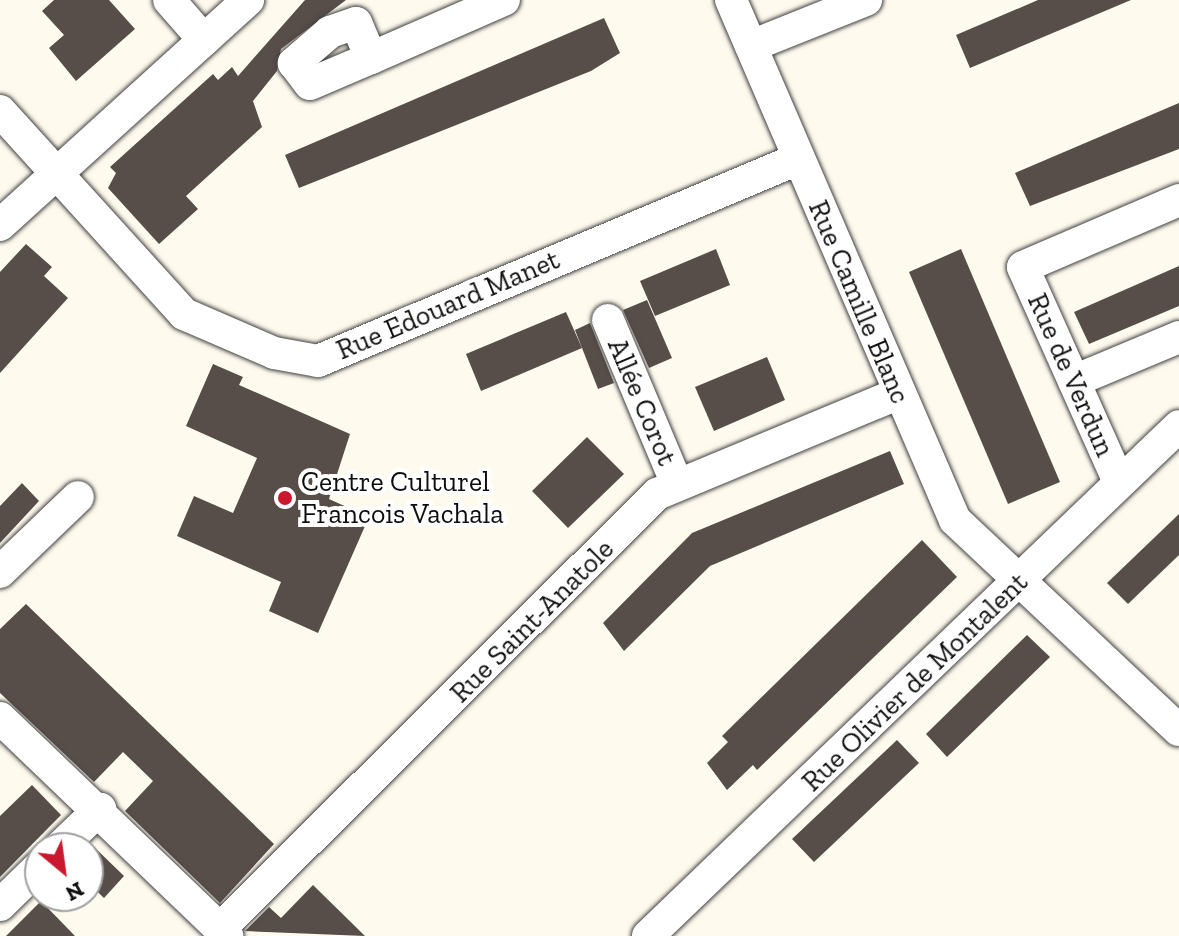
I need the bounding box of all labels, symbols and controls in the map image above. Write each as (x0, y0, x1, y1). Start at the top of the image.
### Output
street label: Rue Camille Blanc (801, 195, 917, 409)
street label: Rue Edouard Manet (331, 243, 565, 367)
street label: Rue de Verdun (1020, 288, 1122, 462)
street label: Allée Corot (600, 333, 684, 471)
place label: Centre Culturel Francois Vachala (301, 465, 505, 531)
marker: Centre Culturel Francois Vachala (276, 489, 294, 507)
street label: Rue Saint-Anatole (443, 532, 621, 710)
street label: Rue Olivier de Montalent (795, 565, 1035, 799)
north arrow (24, 832, 104, 912)
text: N (61, 876, 89, 908)

